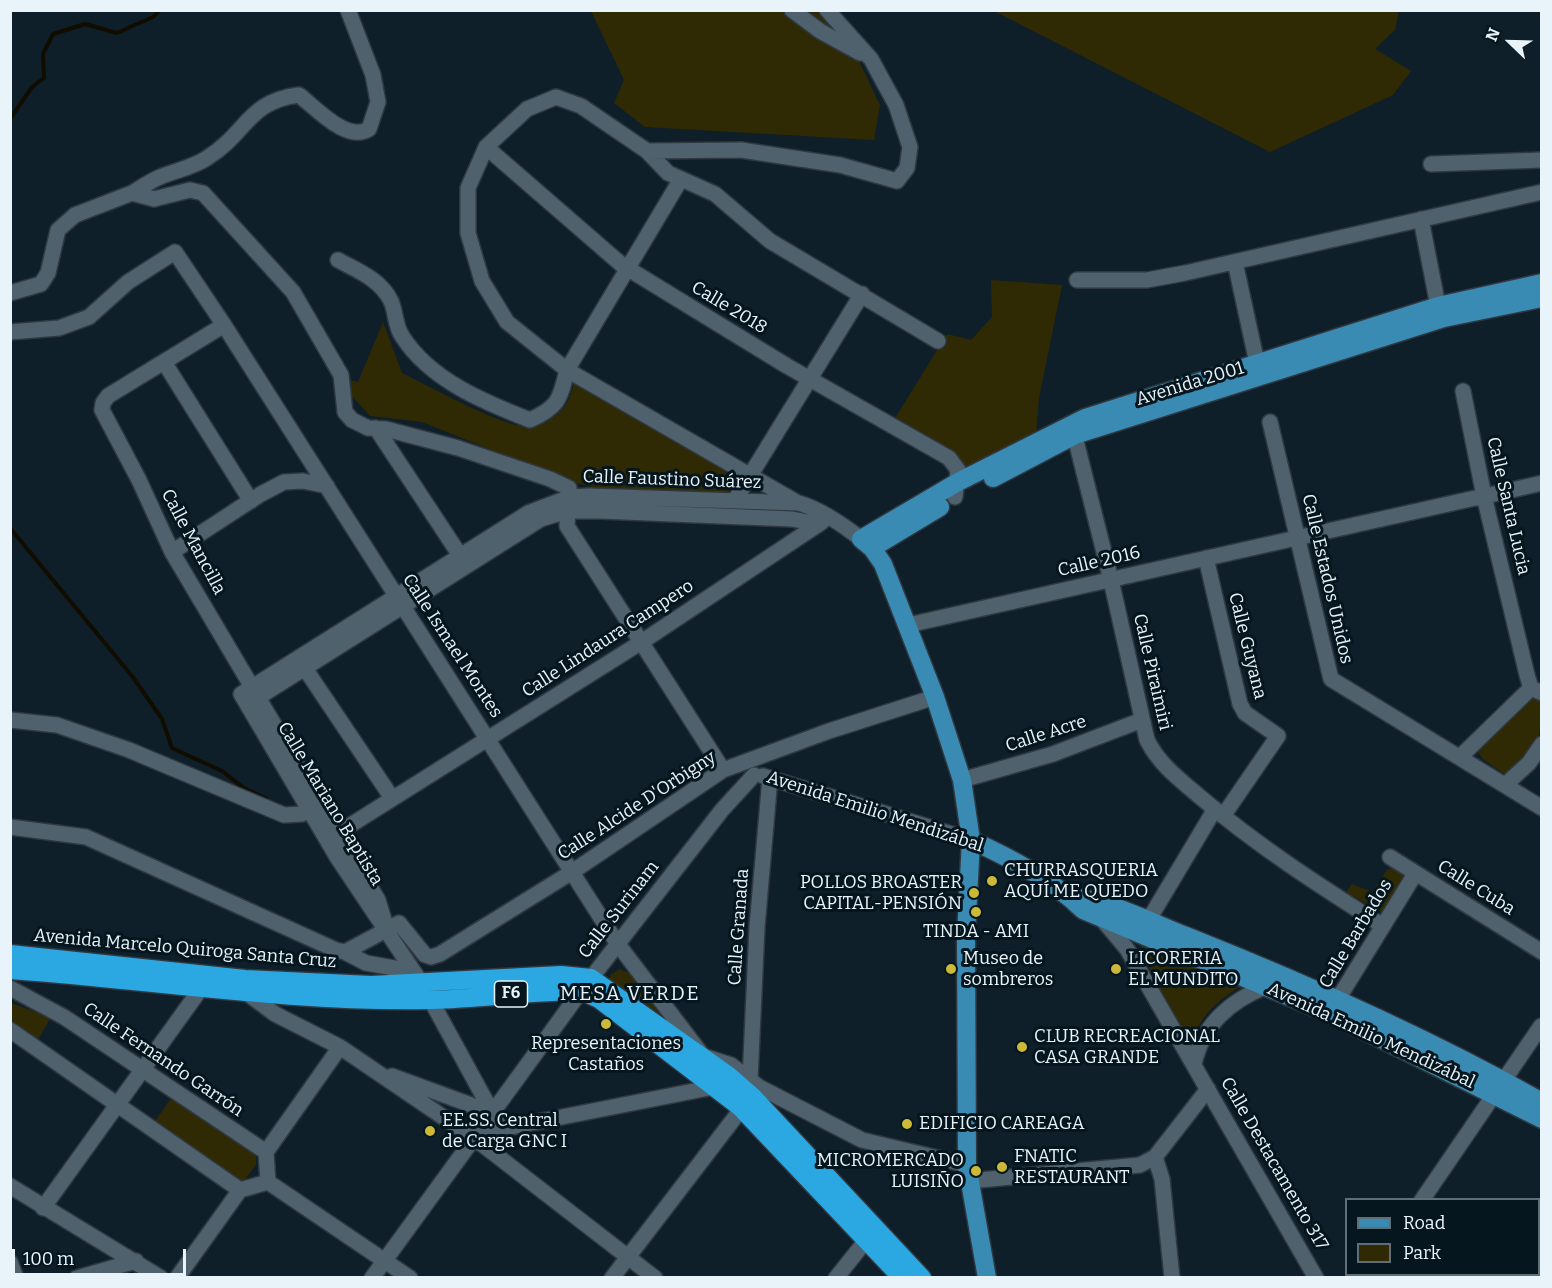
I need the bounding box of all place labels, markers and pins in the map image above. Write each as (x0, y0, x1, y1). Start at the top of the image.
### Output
place label: CHURRASQUERIA AQUÍ ME QUEDO (1004, 860, 1158, 902)
place label: POLLOS BROASTER CAPITAL-PENSIÓN (800, 872, 962, 914)
marker: CHURRASQUERIA AQUÍ ME QUEDO (985, 874, 999, 888)
marker: POLLOS BROASTER CAPITAL-PENSIÓN (967, 886, 981, 900)
marker: TINDA - AMI (969, 905, 983, 919)
place label: TINDA - AMI (923, 921, 1029, 943)
place label: Museo de sombreros (963, 948, 1053, 990)
place label: LICORERIA EL MUNDITO (1128, 948, 1239, 990)
marker: Museo de sombreros (944, 962, 958, 976)
marker: LICORERIA EL MUNDITO (1109, 962, 1123, 976)
marker: Representaciones Castaños (599, 1017, 613, 1031)
place label: CLUB RECREACIONAL CASA GRANDE (1034, 1026, 1220, 1068)
place label: Representaciones Castaños (531, 1033, 681, 1076)
marker: CLUB RECREACIONAL CASA GRANDE (1015, 1040, 1029, 1054)
place label: EE.SS. Central de Carga GNC I (442, 1110, 567, 1152)
place label: EDIFICIO CAREAGA (919, 1113, 1085, 1135)
marker: EDIFICIO CAREAGA (900, 1117, 914, 1131)
marker: EE.SS. Central de Carga GNC I (423, 1124, 437, 1138)
place label: FNATIC RESTAURANT (1014, 1146, 1130, 1188)
place label: MICROMERCADO LUISIÑO (817, 1150, 964, 1192)
marker: FNATIC RESTAURANT (995, 1160, 1009, 1174)
marker: MICROMERCADO LUISIÑO (969, 1164, 983, 1178)

